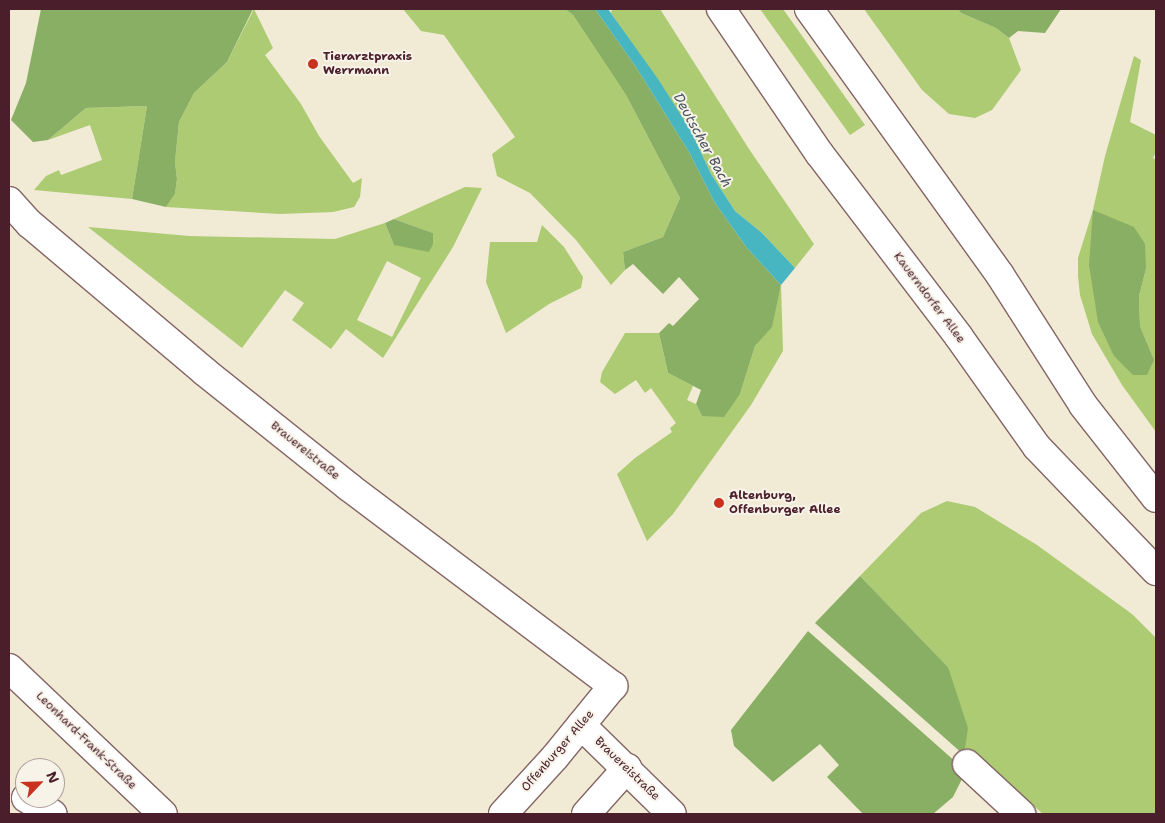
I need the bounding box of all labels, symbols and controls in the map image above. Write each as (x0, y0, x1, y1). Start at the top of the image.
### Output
place label: Tierarztpraxis Werrmann (323, 50, 412, 78)
marker: Tierarztpraxis Werrmann (307, 58, 319, 70)
water label: Deutscher Bach (670, 90, 736, 190)
street label: Kauerndorfer Allee (890, 250, 968, 346)
street label: Brauereistraße (267, 419, 343, 483)
place label: Altenburg, Offenburger Allee (729, 489, 841, 517)
marker: Altenburg, Offenburger Allee (713, 497, 725, 509)
street label: Leonhard-Frank-Straße (33, 689, 139, 793)
street label: Offenburger Allee (519, 707, 597, 795)
street label: Brauereistraße (591, 734, 663, 804)
north arrow (15, 758, 65, 808)
text: N (42, 769, 63, 786)

